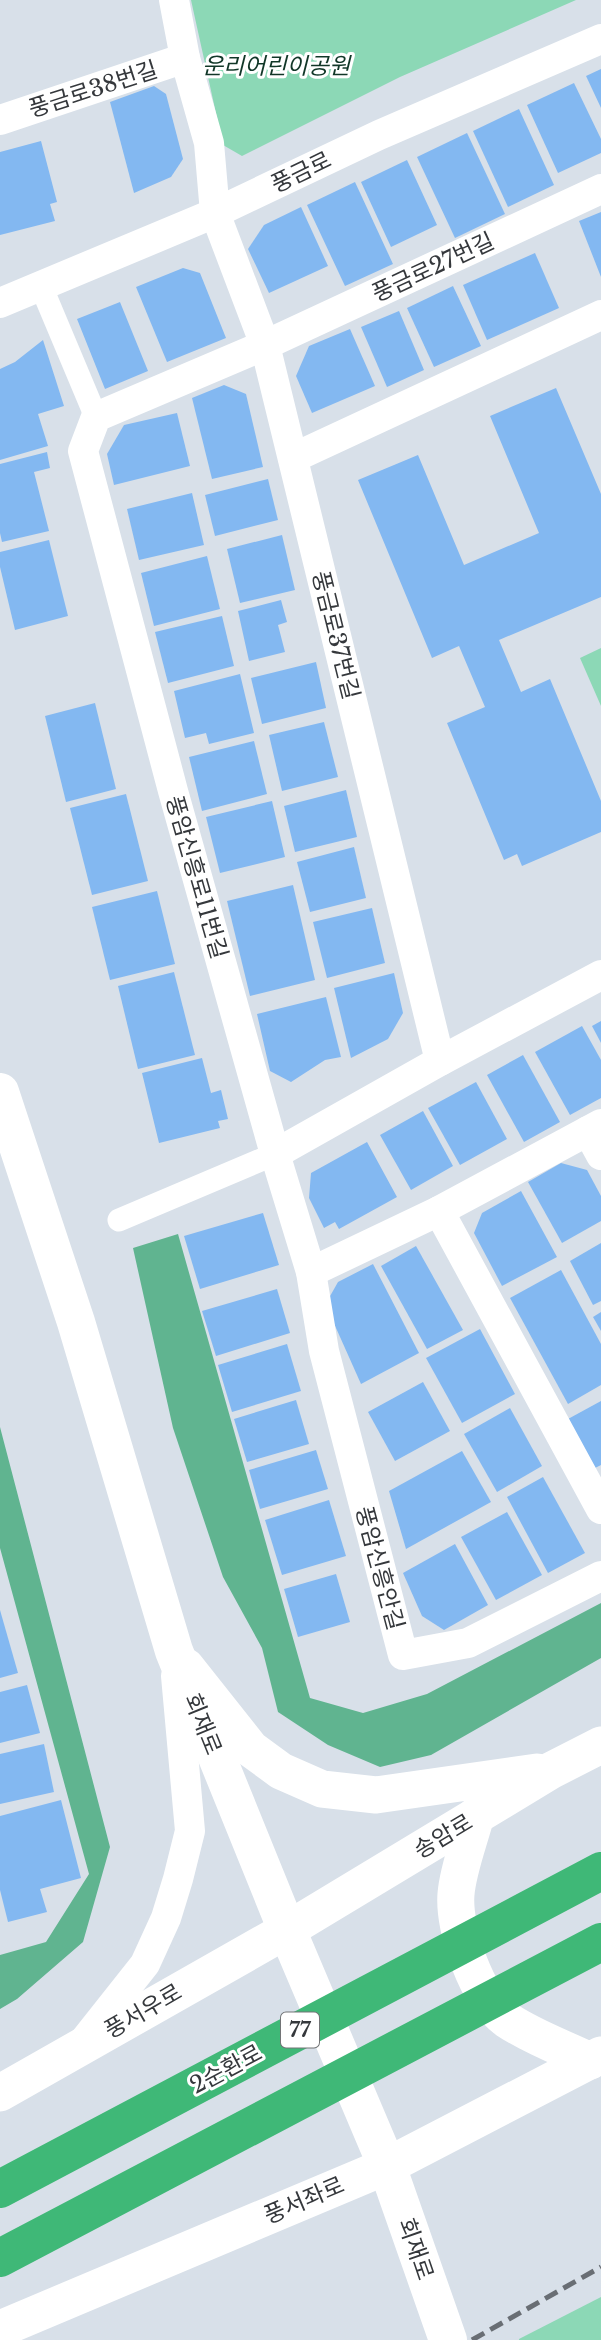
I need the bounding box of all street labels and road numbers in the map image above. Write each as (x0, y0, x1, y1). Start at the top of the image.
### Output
street label: 풍금로38번길 (25, 55, 161, 123)
street label: 풍금로 (266, 146, 336, 198)
street label: 풍금로27번길 (367, 227, 499, 307)
street label: 풍금로37번길 (307, 568, 365, 702)
street label: 풍암신흥로11번길 (160, 792, 234, 962)
street label: 풍암신흥안길 (350, 1503, 410, 1633)
street label: 회재로 (178, 1689, 228, 1759)
street label: 송암로 (409, 1808, 477, 1864)
street label: 풍서우로 (99, 1978, 187, 2044)
road number: 77 (281, 2012, 319, 2048)
street label: 2순환로 (185, 2038, 267, 2100)
street label: 풍서좌로 (260, 2171, 348, 2229)
street label: 회재로 (392, 2214, 440, 2284)

